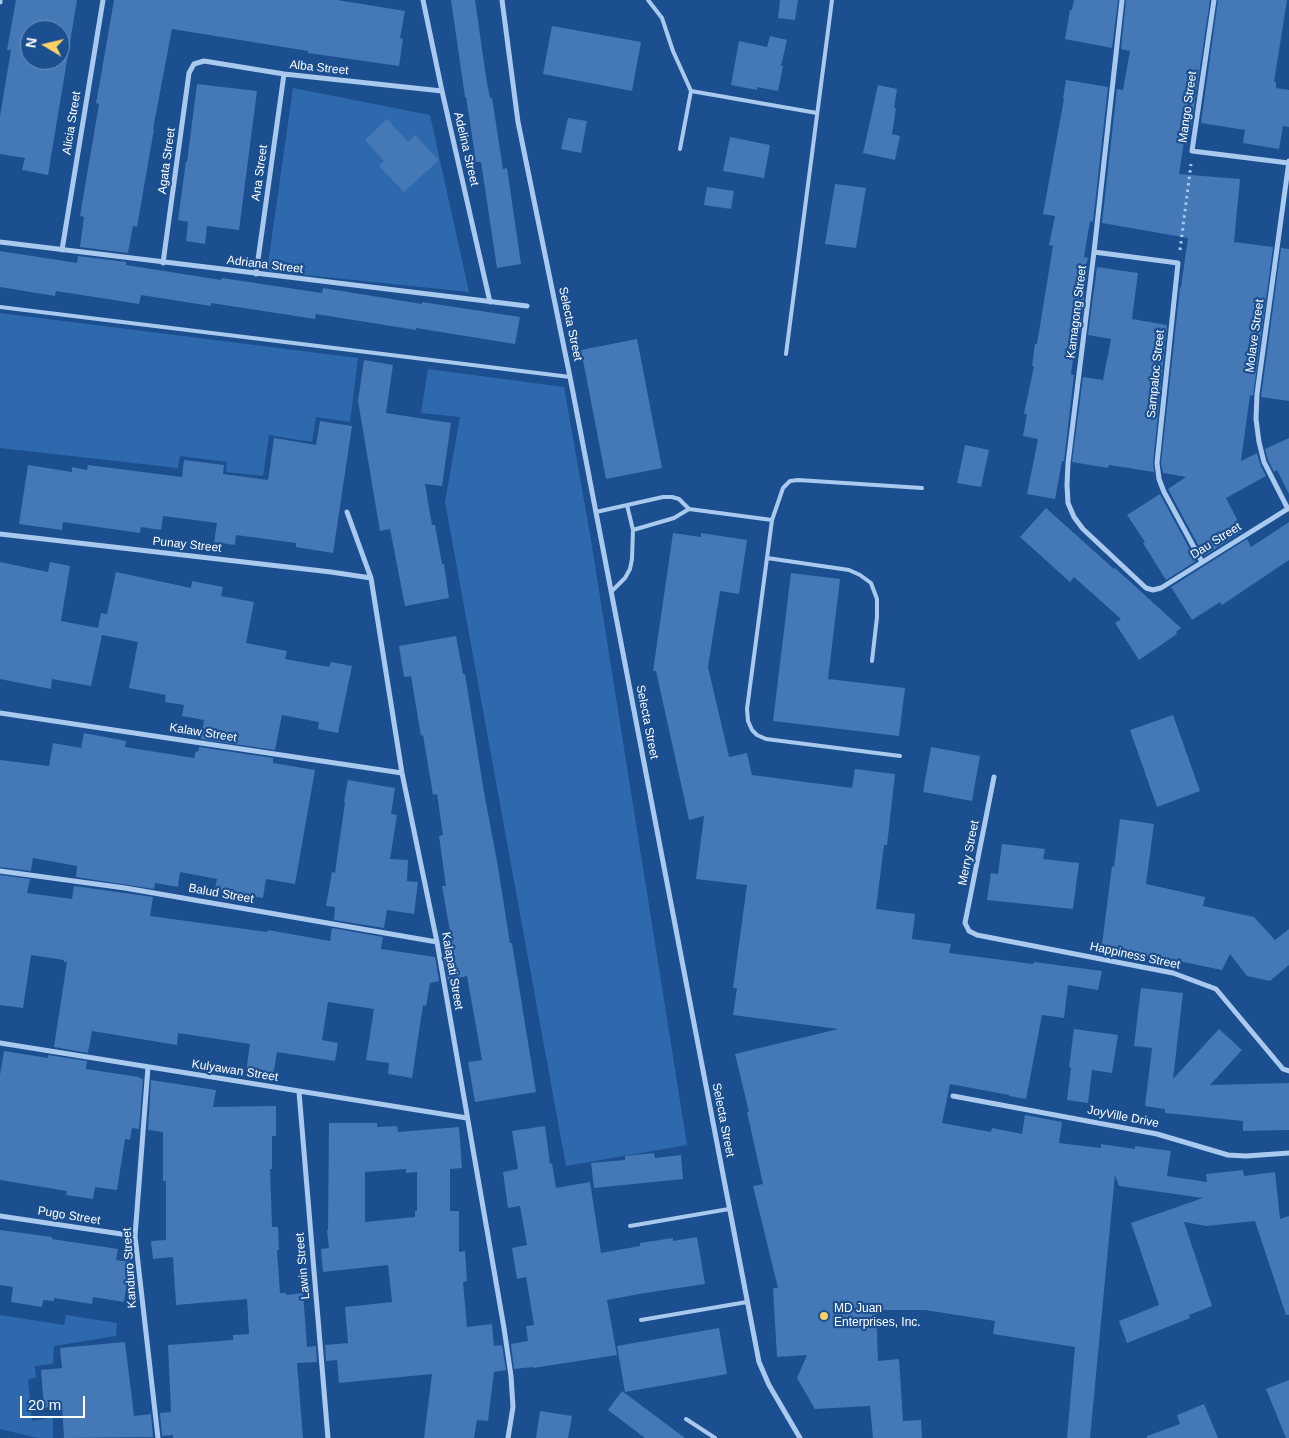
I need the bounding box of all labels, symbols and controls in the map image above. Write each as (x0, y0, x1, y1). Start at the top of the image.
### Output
north arrow (20, 20, 70, 70)
text: N (22, 37, 40, 49)
street label: Alba Street (289, 58, 349, 78)
street label: Mango Street (1176, 70, 1200, 144)
street label: Alicia Street (60, 90, 84, 156)
street label: Adelina Street (451, 111, 481, 187)
street label: Agata Street (155, 127, 179, 195)
street label: Ana Street (249, 144, 271, 202)
street label: Adriana Street (226, 253, 304, 277)
street label: Kamagong Street (1064, 265, 1090, 359)
street label: Selecta Street (555, 286, 585, 362)
street label: Molave Street (1243, 298, 1267, 374)
street label: Sampaloc Street (1144, 329, 1168, 419)
street label: Dau Street (1188, 520, 1244, 562)
street label: Punay Street (152, 534, 222, 556)
street label: Selecta Street (633, 684, 661, 760)
street label: Kalaw Street (168, 721, 238, 745)
street label: Merry Street (956, 819, 982, 887)
street label: Balud Street (187, 881, 255, 907)
street label: Kalapati Street (438, 931, 466, 1011)
street label: Happiness Street (1088, 939, 1182, 973)
street label: Kulyawan Street (191, 1057, 279, 1085)
street label: Selecta Street (709, 1082, 737, 1158)
street label: JoyVille Drive (1086, 1103, 1160, 1131)
street label: Pugo Street (37, 1204, 101, 1228)
street label: Kanduro Street (120, 1227, 140, 1309)
street label: Lawin Street (293, 1232, 313, 1300)
place label: MD Juan Enterprises, Inc. (834, 1302, 921, 1330)
marker: MD Juan Enterprises, Inc. (818, 1310, 830, 1322)
scale bar (22, 1386, 88, 1418)
text: 20 m (28, 1396, 61, 1413)

